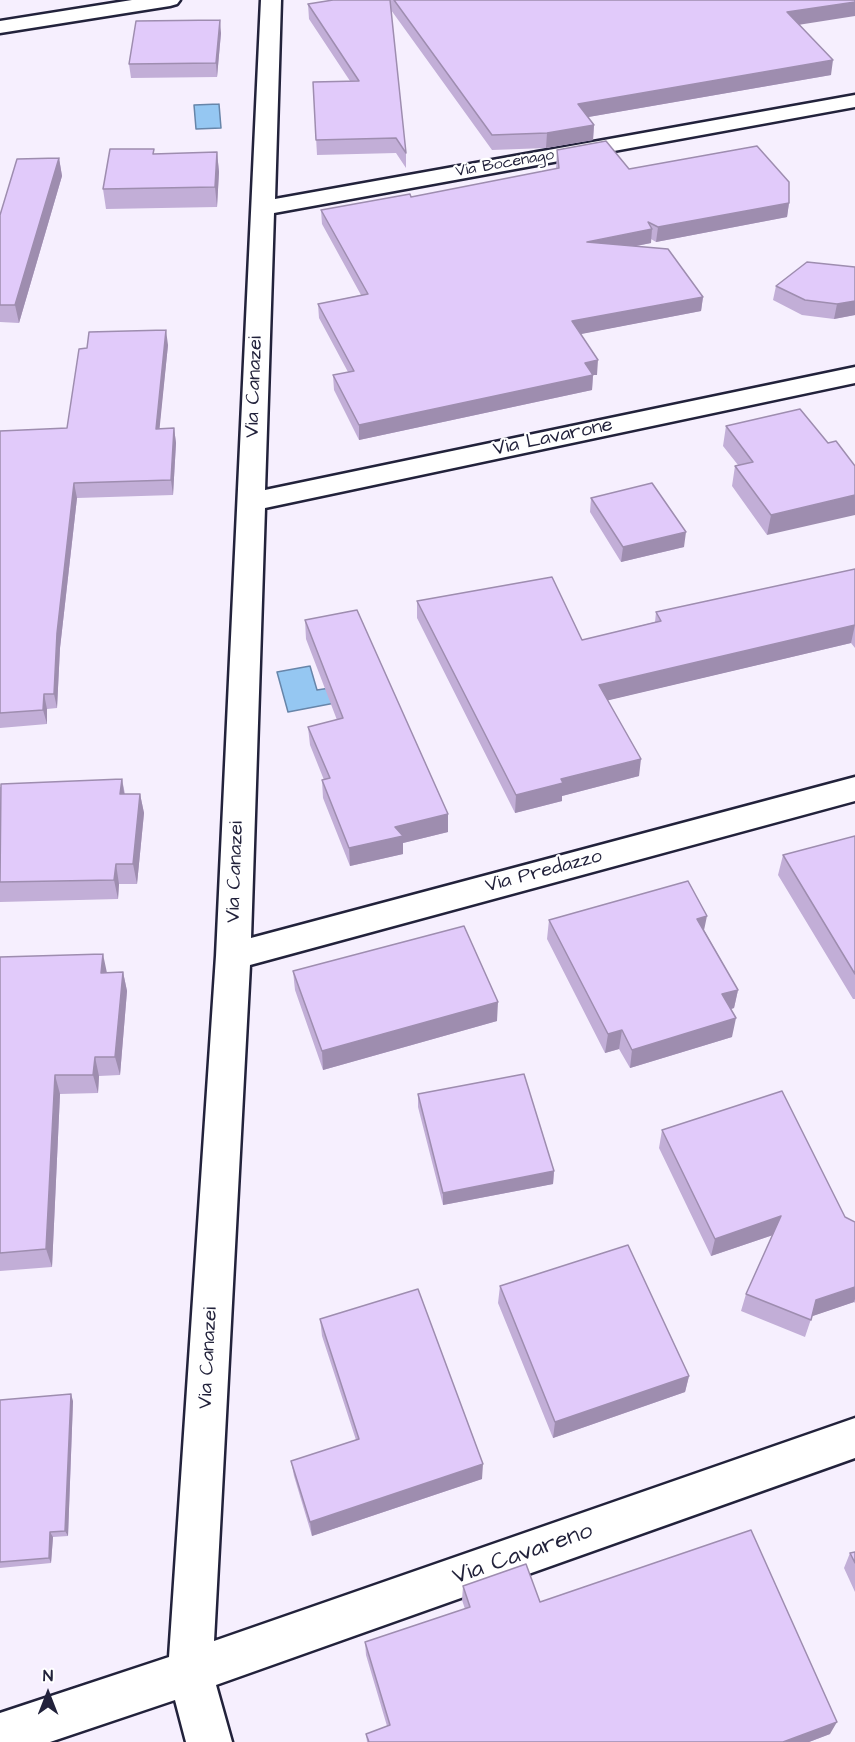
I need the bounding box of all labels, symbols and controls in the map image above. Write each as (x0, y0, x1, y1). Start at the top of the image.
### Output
street label: Via Bocenago (454, 146, 556, 182)
street label: Via Canazei (241, 336, 269, 438)
street label: Via Lavarone (491, 414, 615, 462)
street label: Via Canazei (222, 821, 250, 923)
street label: Via Predazzo (483, 845, 605, 899)
street label: Via Canazei (194, 1306, 224, 1410)
street label: Via Cavareno (449, 1518, 597, 1592)
north arrow (18, 1664, 78, 1724)
text: N (43, 1665, 53, 1687)

